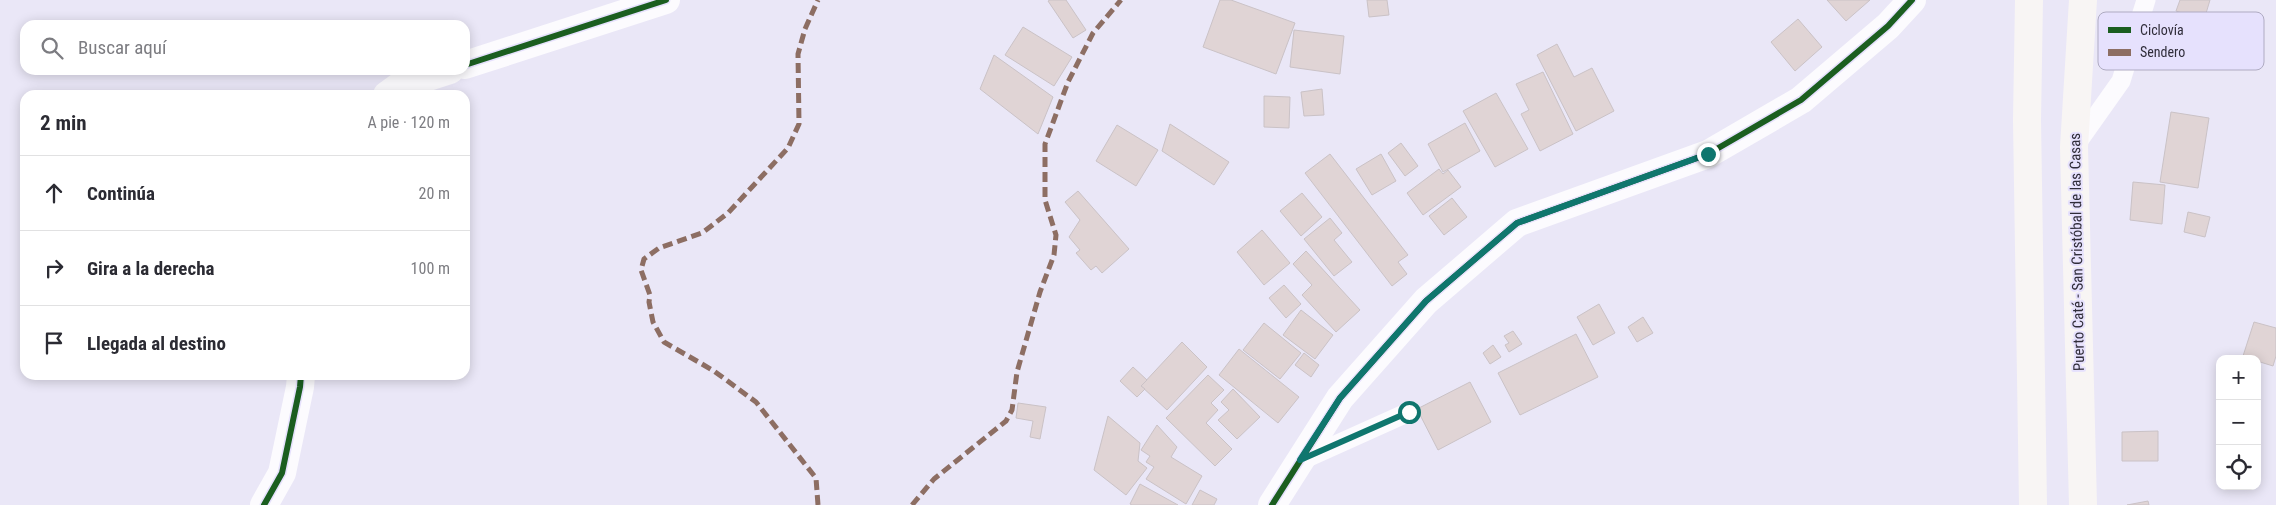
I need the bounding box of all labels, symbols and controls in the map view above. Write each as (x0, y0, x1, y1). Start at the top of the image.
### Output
legend (2098, 12, 2264, 70)
search box (20, 20, 470, 75)
text: Ciclovía (2140, 22, 2184, 38)
icon: search (38, 34, 66, 62)
text: Buscar aquí (78, 36, 167, 59)
text: Sendero (2140, 44, 2185, 60)
text: 2 min (40, 111, 87, 135)
text: A pie · 120 m (367, 113, 450, 132)
street label: Puerto Caté - San Cristóbal de las Casas (2066, 133, 2088, 371)
route end (1697, 143, 1720, 166)
icon: ahead (40, 179, 68, 207)
text: Continúa (87, 182, 155, 205)
text: 20 m (418, 184, 450, 203)
icon: right (40, 254, 68, 282)
text: Gira a la derecha (87, 257, 214, 280)
text: 100 m (411, 259, 450, 278)
icon: arrive (40, 329, 68, 357)
text: Llegada al destino (87, 332, 226, 355)
map controls (2216, 355, 2261, 490)
button: + (2216, 355, 2261, 400)
button: − (2216, 400, 2261, 445)
route start (1398, 401, 1421, 424)
button: locate (2216, 445, 2261, 490)

